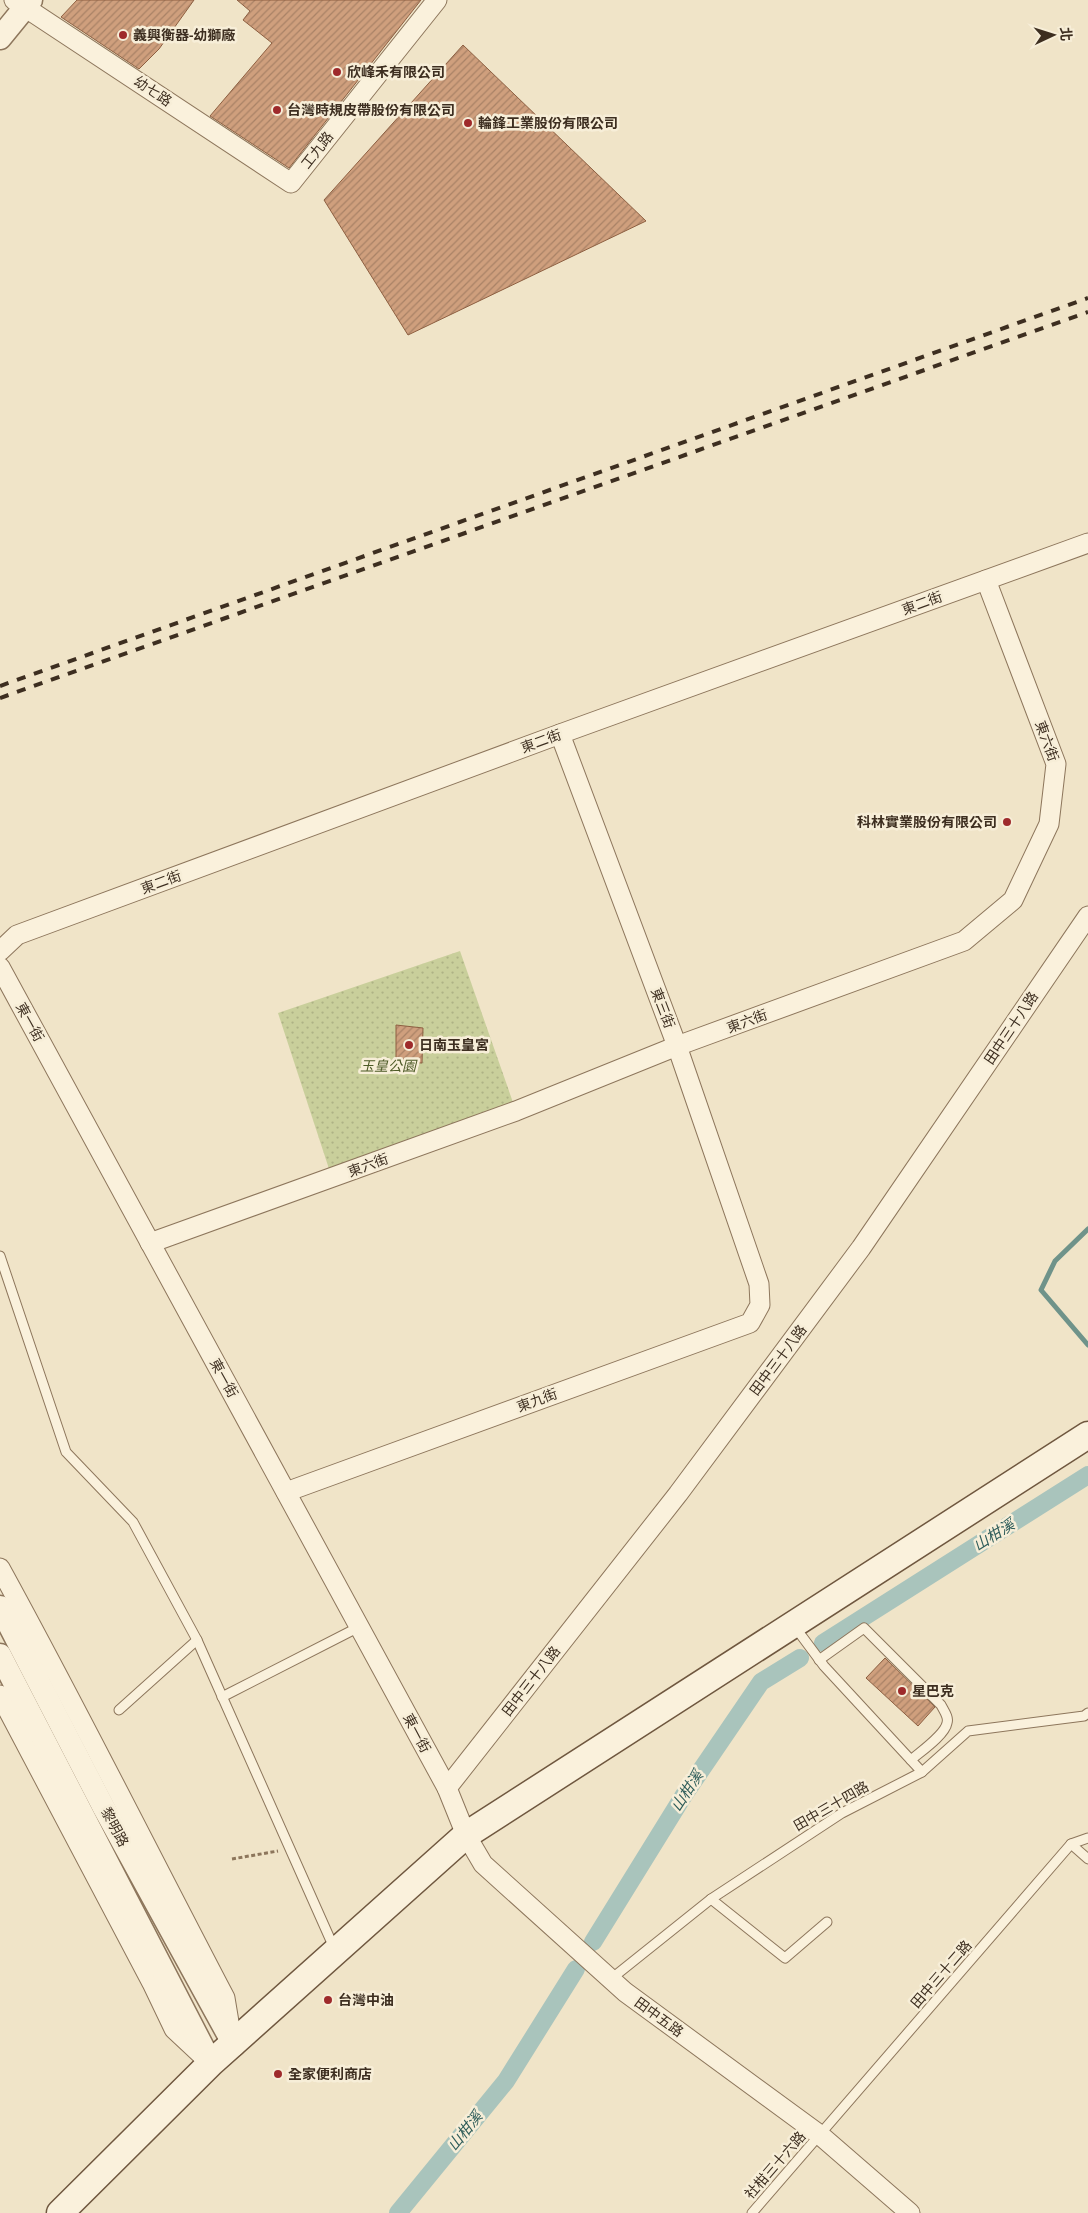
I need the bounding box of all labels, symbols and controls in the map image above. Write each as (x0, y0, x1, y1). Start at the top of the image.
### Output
north arrow (1028, 10, 1078, 60)
place label: 義興衡器-幼獅廠 (133, 25, 235, 44)
text: 北 (1057, 26, 1076, 42)
marker: 義興衡器-幼獅廠 (117, 29, 129, 41)
place label: 欣峰禾有限公司 (347, 62, 445, 81)
marker: 欣峰禾有限公司 (331, 66, 343, 78)
street label: 幼七路 (131, 71, 176, 110)
place label: 台灣時規皮帶股份有限公司 (287, 100, 455, 119)
marker: 台灣時規皮帶股份有限公司 (271, 104, 283, 116)
place label: 輪鋒工業股份有限公司 (478, 113, 618, 132)
marker: 輪鋒工業股份有限公司 (462, 117, 474, 129)
street label: 工九路 (296, 127, 337, 172)
street label: 東二街 (899, 586, 945, 619)
street label: 東六街 (1031, 718, 1064, 764)
street label: 東二街 (518, 724, 564, 757)
place label: 科林實業股份有限公司 (857, 812, 997, 831)
marker: 科林實業股份有限公司 (1001, 816, 1013, 828)
street label: 東二街 (138, 865, 184, 898)
street label: 東三街 (647, 985, 680, 1031)
street label: 田中三十八路 (979, 988, 1042, 1068)
street label: 東一街 (12, 999, 49, 1045)
street label: 東六街 (724, 1004, 770, 1037)
place label: 日南玉皇宮 (419, 1035, 489, 1054)
marker: 日南玉皇宮 (403, 1039, 415, 1051)
park label: 玉皇公園 (360, 1056, 418, 1075)
street label: 東六街 (345, 1148, 391, 1181)
street label: 田中三十八路 (745, 1320, 810, 1399)
street label: 東一街 (206, 1355, 243, 1401)
street label: 東九街 (514, 1383, 560, 1416)
water label: 山柑溪 (969, 1513, 1020, 1555)
street label: 田中三十八路 (497, 1642, 564, 1720)
place label: 星巴克 (912, 1681, 954, 1700)
marker: 星巴克 (896, 1685, 908, 1697)
street label: 東一街 (399, 1710, 436, 1756)
water label: 山柑溪 (666, 1764, 708, 1815)
street label: 田中三十四路 (790, 1776, 872, 1835)
street label: 黎明路 (97, 1804, 134, 1850)
street label: 田中三十二路 (906, 1936, 975, 2012)
place label: 台灣中油 (338, 1990, 394, 2009)
street label: 田中五路 (631, 1992, 688, 2041)
marker: 台灣中油 (322, 1994, 334, 2006)
place label: 全家便利商店 (288, 2064, 372, 2083)
marker: 全家便利商店 (272, 2068, 284, 2080)
water label: 山柑溪 (442, 2105, 487, 2154)
street label: 社柑三十六路 (740, 2127, 809, 2203)

